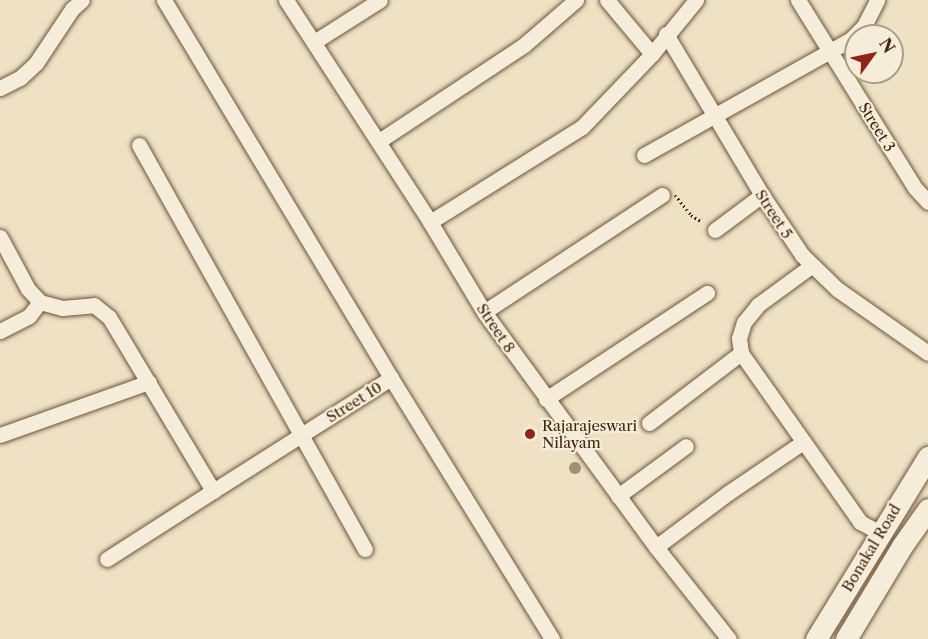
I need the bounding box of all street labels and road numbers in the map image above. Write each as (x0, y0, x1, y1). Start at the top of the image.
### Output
street label: Street 3 (855, 99, 899, 155)
street label: Street 5 (752, 186, 796, 242)
street label: Street 8 (473, 300, 519, 356)
street label: Street 10 (323, 378, 385, 426)
street label: Bonakal Road (838, 501, 904, 595)

